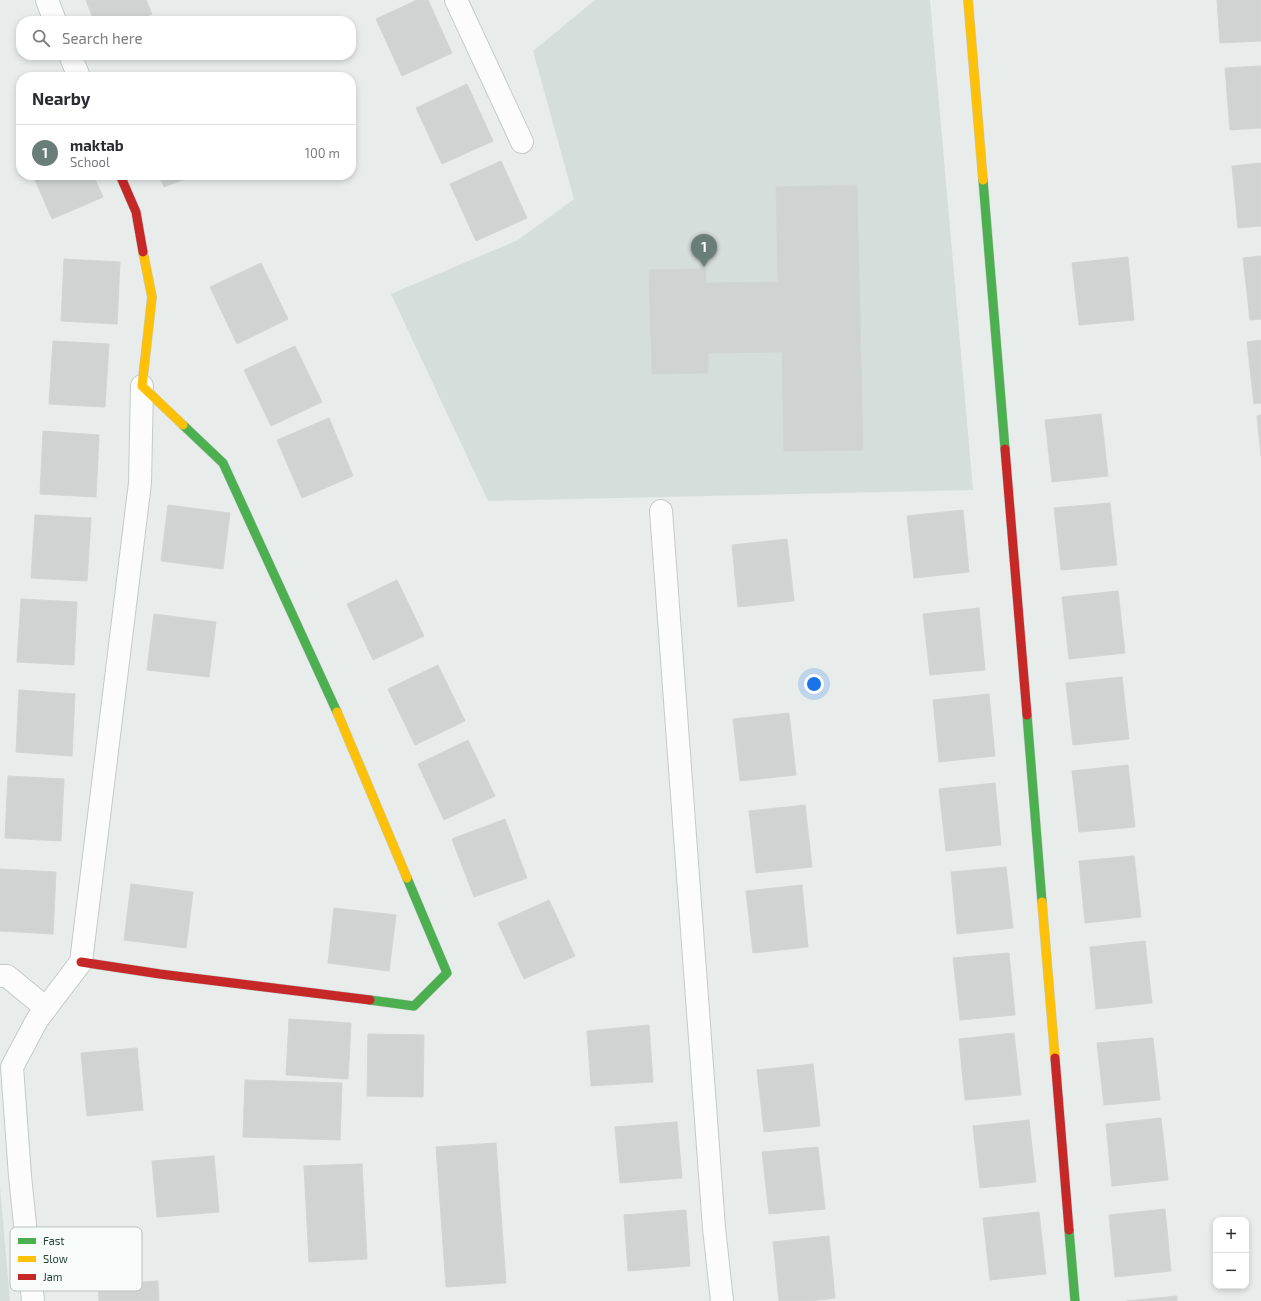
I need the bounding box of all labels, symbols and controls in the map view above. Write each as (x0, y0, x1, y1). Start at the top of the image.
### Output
search box (16, 16, 356, 60)
icon: search (30, 27, 52, 49)
text: Search here (62, 29, 143, 47)
text: Nearby (32, 88, 90, 108)
text: maktab (70, 136, 124, 154)
text: 1 (42, 145, 48, 161)
text: 100 m (305, 145, 340, 161)
text: School (70, 154, 110, 170)
pin: 1 (691, 234, 717, 267)
your location (804, 674, 824, 694)
map controls (1213, 1217, 1249, 1289)
button: + (1213, 1217, 1249, 1253)
legend (10, 1227, 142, 1291)
text: Fast (43, 1234, 65, 1247)
text: Slow (43, 1252, 68, 1265)
button: − (1213, 1253, 1249, 1289)
text: Jam (43, 1270, 62, 1283)

